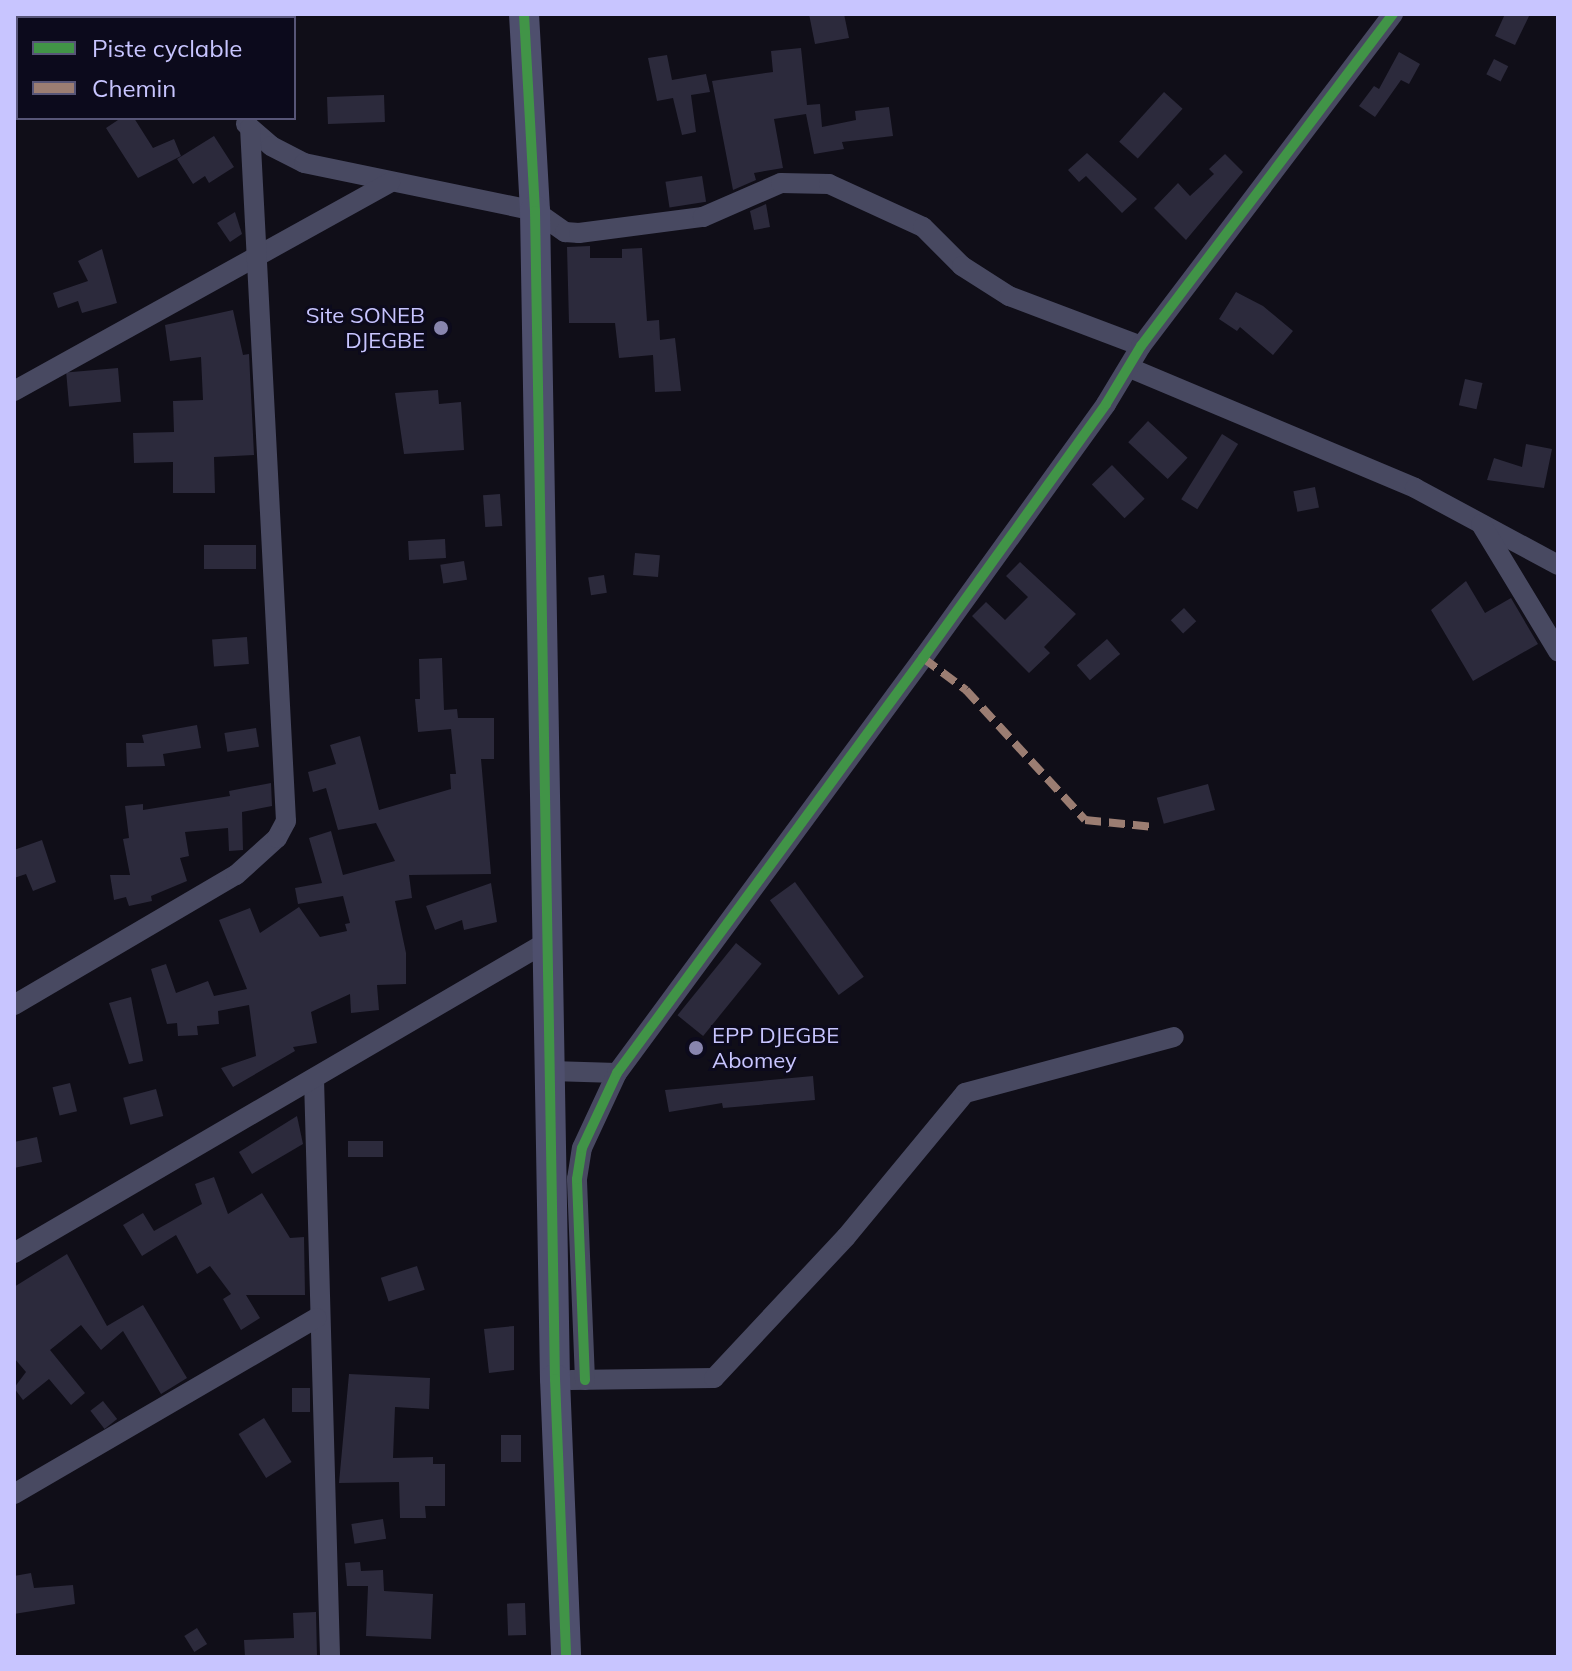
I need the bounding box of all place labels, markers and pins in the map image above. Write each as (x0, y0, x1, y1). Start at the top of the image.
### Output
place label: Site SONEB DJEGBE (306, 302, 425, 354)
marker: Site SONEB DJEGBE (432, 319, 450, 337)
place label: EPP DJEGBE Abomey (712, 1022, 839, 1074)
marker: EPP DJEGBE Abomey (687, 1039, 705, 1057)

